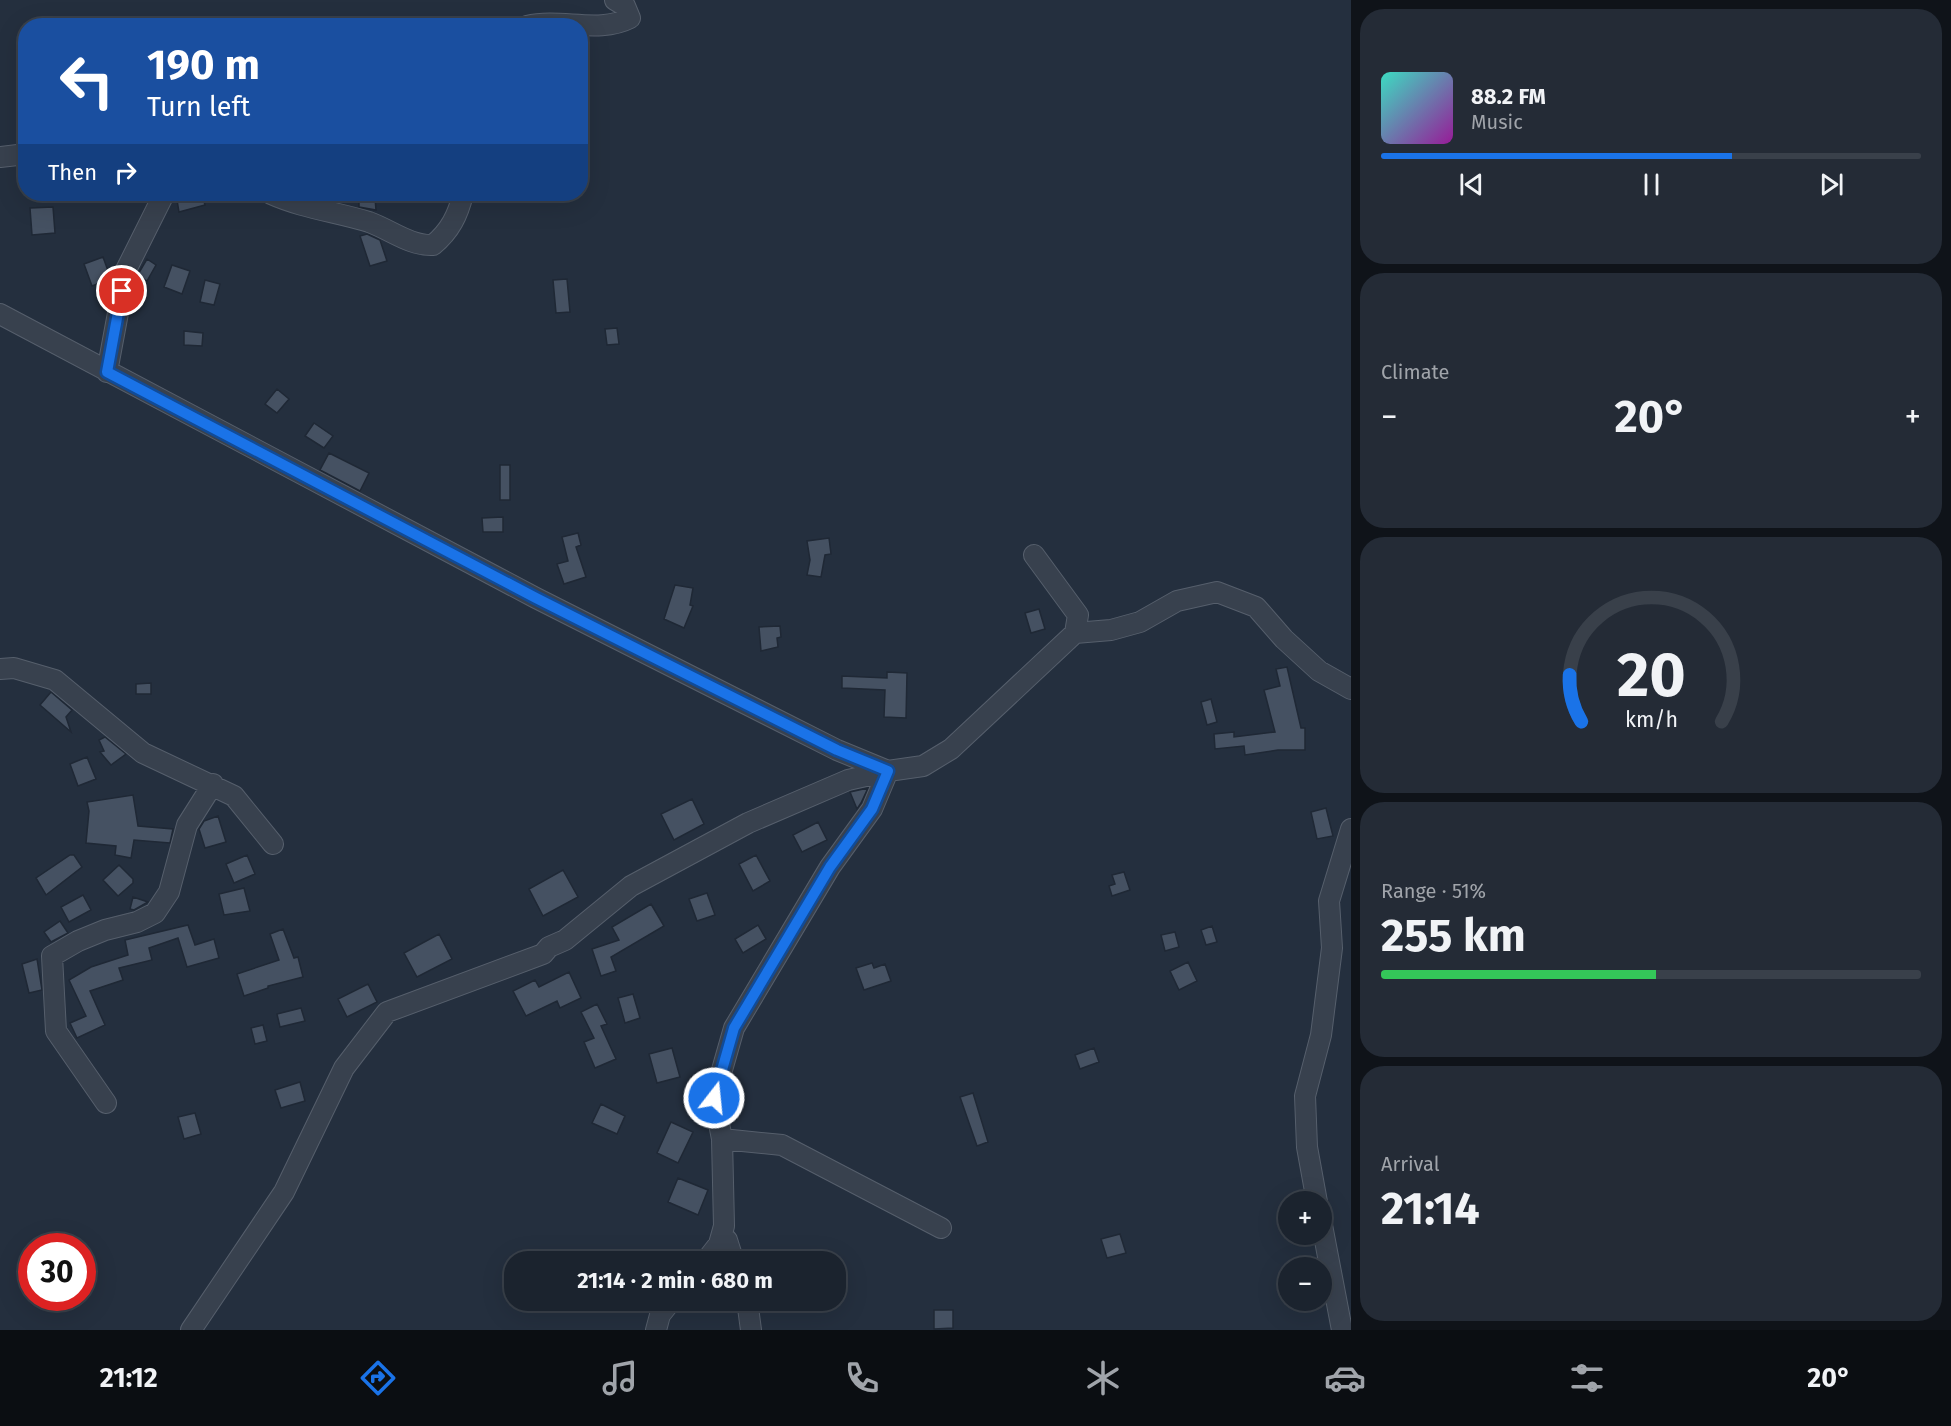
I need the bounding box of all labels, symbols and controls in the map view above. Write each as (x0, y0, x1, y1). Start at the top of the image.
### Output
text: 190 m (147, 40, 260, 90)
icon: left (48, 42, 126, 120)
text: 88.2 FM (1471, 83, 1546, 110)
text: Turn left (147, 91, 250, 123)
text: Music (1471, 110, 1523, 134)
icon: right (109, 156, 142, 189)
text: Then (48, 159, 97, 186)
icon: previous (1455, 168, 1488, 201)
icon: pause (1635, 168, 1668, 201)
icon: next (1815, 168, 1848, 201)
pin (96, 265, 147, 316)
icon: arrive (105, 274, 138, 307)
text: Climate (1381, 360, 1449, 384)
text: 20° (1614, 390, 1688, 444)
text: − (1381, 397, 1398, 437)
text: + (1905, 397, 1921, 437)
text: 20 (1617, 638, 1685, 713)
text: km/h (1624, 707, 1678, 733)
text: Range · 51% (1381, 879, 1486, 903)
text: 255 km (1381, 909, 1526, 963)
position arrow (682, 1066, 746, 1130)
text: Arrival (1381, 1152, 1440, 1176)
text: 21:14 (1381, 1182, 1480, 1236)
map controls (1278, 1191, 1332, 1311)
button: + (1278, 1191, 1332, 1245)
speed limit sign: 30 (18, 1233, 96, 1311)
button: − (1278, 1257, 1332, 1311)
text: 21:14 · 2 min · 680 m (577, 1267, 773, 1294)
icon: directions (357, 1357, 399, 1399)
icon: music (599, 1357, 641, 1399)
icon: phone (841, 1357, 883, 1399)
icon: climate (1082, 1357, 1124, 1399)
icon: car (1324, 1357, 1366, 1399)
icon: filters (1566, 1357, 1608, 1399)
text: 21:12 (100, 1362, 158, 1394)
text: 20° (1807, 1362, 1851, 1394)

